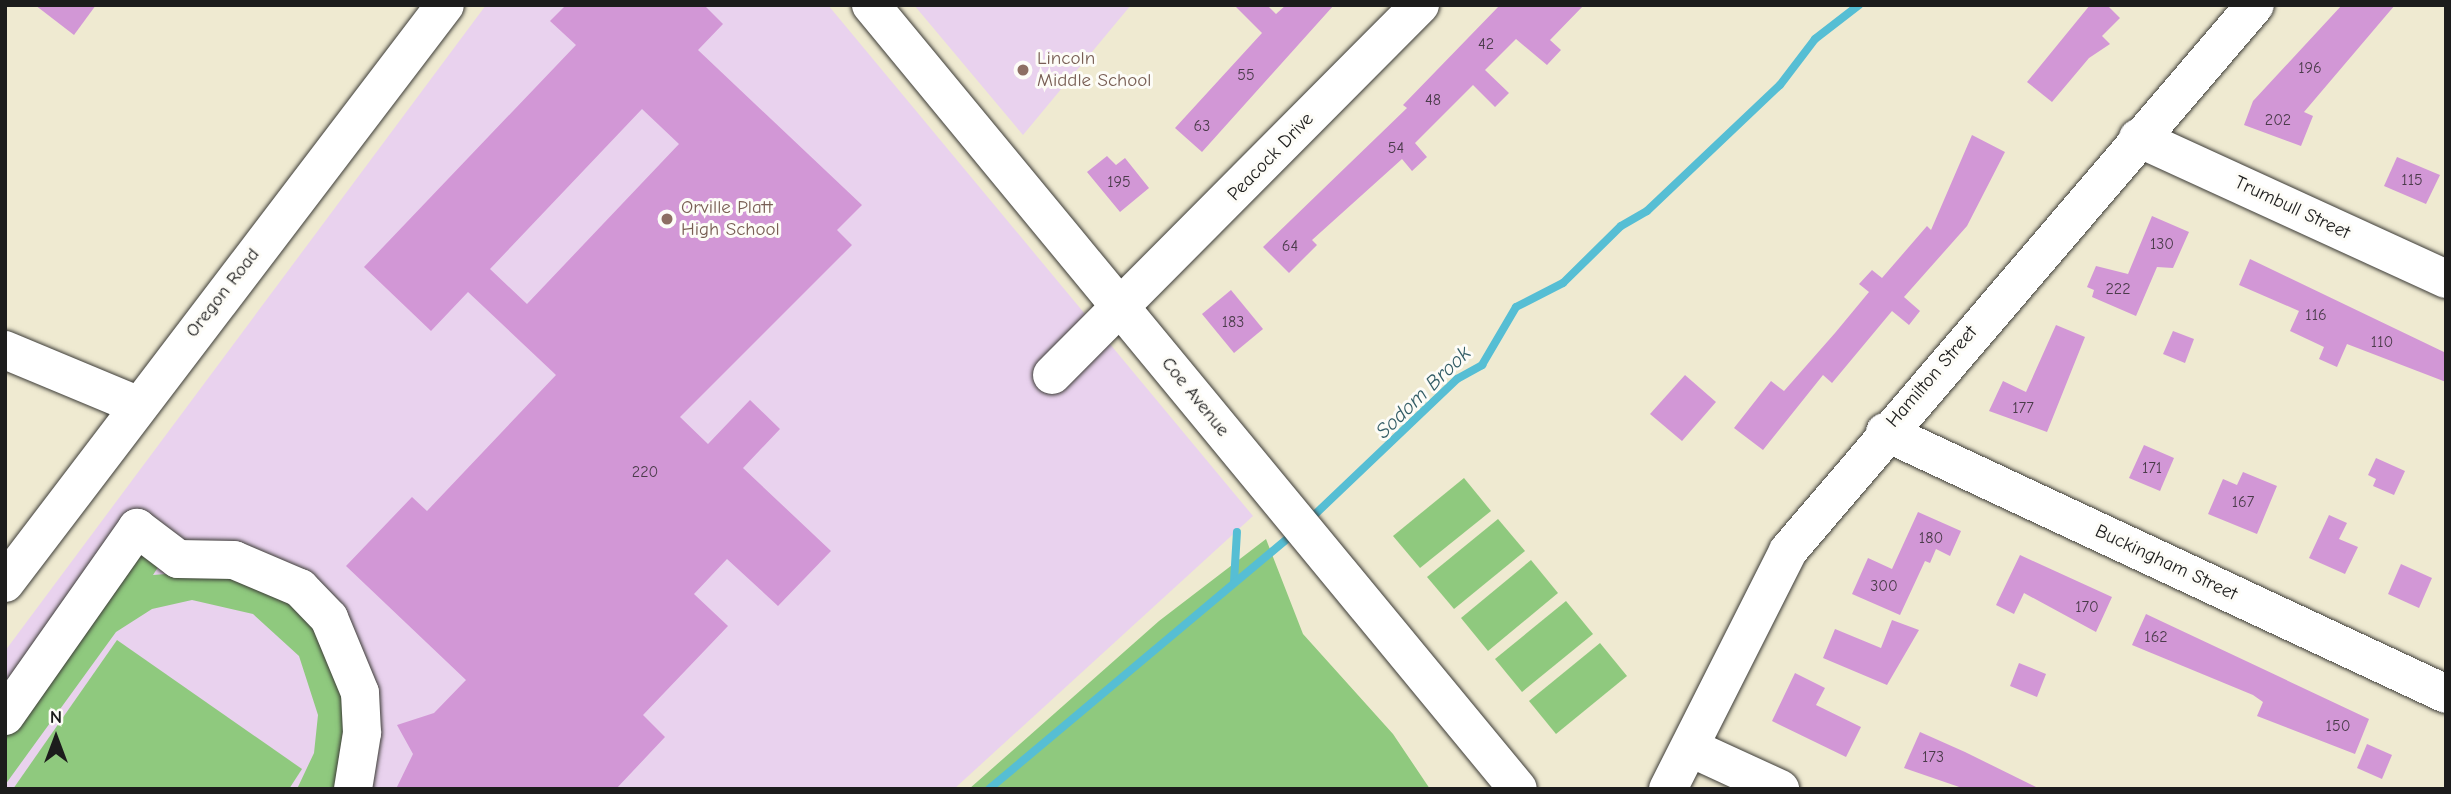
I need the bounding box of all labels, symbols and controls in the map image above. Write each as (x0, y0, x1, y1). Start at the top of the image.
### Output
house number: 42 (1478, 34, 1494, 54)
place label: Lincoln Middle School (1037, 48, 1151, 92)
house number: 196 (2298, 58, 2322, 78)
marker: Lincoln Middle School (1015, 62, 1031, 78)
house number: 55 (1237, 65, 1255, 85)
house number: 48 (1425, 90, 1441, 110)
street label: Peacock Drive (1223, 108, 1319, 206)
house number: 202 (2265, 110, 2291, 130)
house number: 63 (1194, 116, 1210, 136)
house number: 54 (1388, 138, 1404, 158)
house number: 115 (2401, 170, 2423, 190)
street label: Trumbull Street (2231, 171, 2353, 245)
house number: 195 (1107, 172, 1131, 192)
place label: Orville Platt High School (681, 197, 780, 241)
marker: Orville Platt High School (659, 211, 675, 227)
house number: 130 (2150, 234, 2174, 254)
house number: 64 (1282, 236, 1298, 256)
street label: Oregon Road (181, 244, 265, 342)
house number: 222 (2105, 279, 2131, 299)
house number: 116 (2305, 305, 2327, 325)
house number: 183 (1222, 312, 1244, 332)
street label: Hamilton Street (1882, 322, 1982, 432)
house number: 110 (2371, 332, 2393, 352)
water label: Sodom Brook (1370, 340, 1476, 444)
street label: Coe Avenue (1156, 353, 1234, 441)
house number: 177 (2012, 398, 2034, 418)
house number: 171 (2142, 458, 2162, 478)
house number: 220 (632, 462, 658, 482)
house number: 167 (2232, 492, 2254, 512)
street label: Buckingham Street (2091, 520, 2241, 606)
house number: 180 (1919, 528, 1943, 548)
house number: 300 (1870, 576, 1898, 596)
house number: 170 (2075, 597, 2099, 617)
house number: 162 (2144, 627, 2168, 647)
north arrow (21, 703, 91, 773)
text: N (50, 706, 62, 728)
house number: 150 (2326, 716, 2350, 736)
house number: 173 (1922, 747, 1944, 767)

